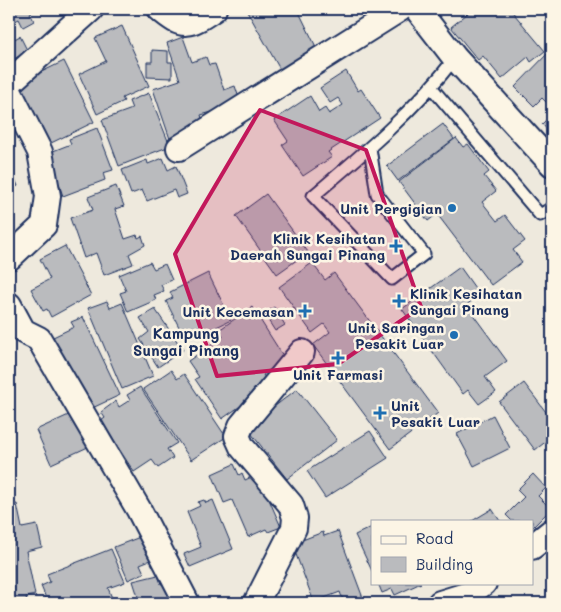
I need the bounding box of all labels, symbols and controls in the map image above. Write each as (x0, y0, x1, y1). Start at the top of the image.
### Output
place label: Unit Pergigian (340, 199, 442, 218)
marker: Unit Pergigian (446, 202, 458, 214)
place label: Klinik Kesihatan Daerah Sungai Pinang (230, 229, 385, 264)
marker: Klinik Kesihatan Daerah Sungai Pinang (389, 239, 403, 253)
place label: Klinik Kesihatan Sungai Pinang (410, 284, 522, 319)
marker: Klinik Kesihatan Sungai Pinang (392, 294, 406, 308)
place label: Unit Kecemasan (182, 302, 294, 321)
marker: Unit Kecemasan (298, 304, 312, 318)
place label: Unit Saringan Pesakit Luar (348, 318, 444, 353)
district label: Kampung Sungai Pinang (133, 323, 239, 360)
marker: Unit Saringan Pesakit Luar (448, 329, 460, 341)
marker: Unit Farmasi (332, 352, 344, 364)
place label: Unit Farmasi (293, 365, 383, 384)
place label: Unit Pesakit Luar (391, 396, 480, 431)
marker: Unit Pesakit Luar (373, 406, 387, 420)
legend (371, 520, 534, 584)
text: Road (416, 528, 453, 548)
text: Building (416, 554, 473, 574)

